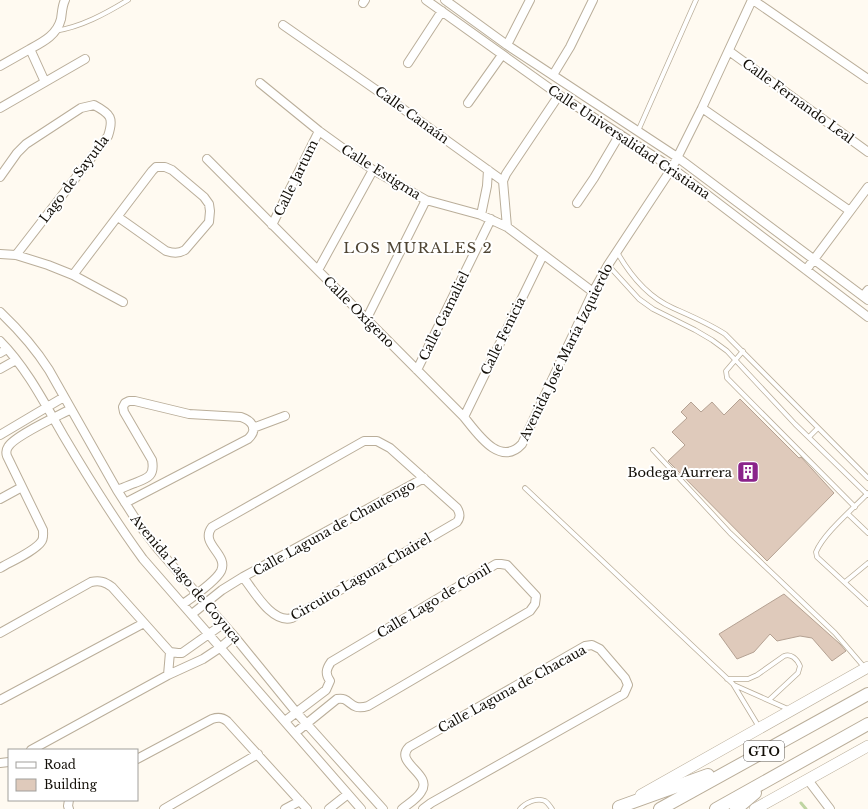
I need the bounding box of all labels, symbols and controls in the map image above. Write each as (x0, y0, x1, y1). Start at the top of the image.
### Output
street label: Calle Fernando Leal (739, 55, 857, 147)
street label: Calle Universalidad Cristiana (544, 81, 714, 203)
street label: Calle Canaán (372, 82, 452, 148)
street label: Lago de Sayutla (36, 131, 113, 226)
street label: Calle Jartum (270, 137, 322, 219)
street label: Calle Estigma (338, 141, 425, 204)
district label: LOS MURALES 2 (343, 238, 493, 257)
street label: Avenida José María Izquierdo (515, 260, 617, 445)
street label: Calle Gamaliel (415, 269, 473, 363)
street label: Calle Oxígeno (320, 273, 398, 351)
street label: Calle Fenicia (477, 293, 530, 378)
building icon: Bodega Aurrera (735, 459, 761, 485)
place label: Bodega Aurrera (628, 464, 733, 481)
street label: Calle Laguna de Chautengo (250, 476, 418, 580)
street label: Avenida Lago de Coyuca (126, 510, 246, 648)
street label: Circuito Laguna Chairel (288, 530, 434, 624)
street label: Calle Lago de Conil (374, 560, 494, 642)
street label: Calle Laguna de Chacaua (435, 641, 590, 737)
road number: GTO (744, 741, 784, 761)
legend (8, 749, 138, 801)
text: Road (44, 757, 76, 772)
text: Building (44, 777, 98, 792)

